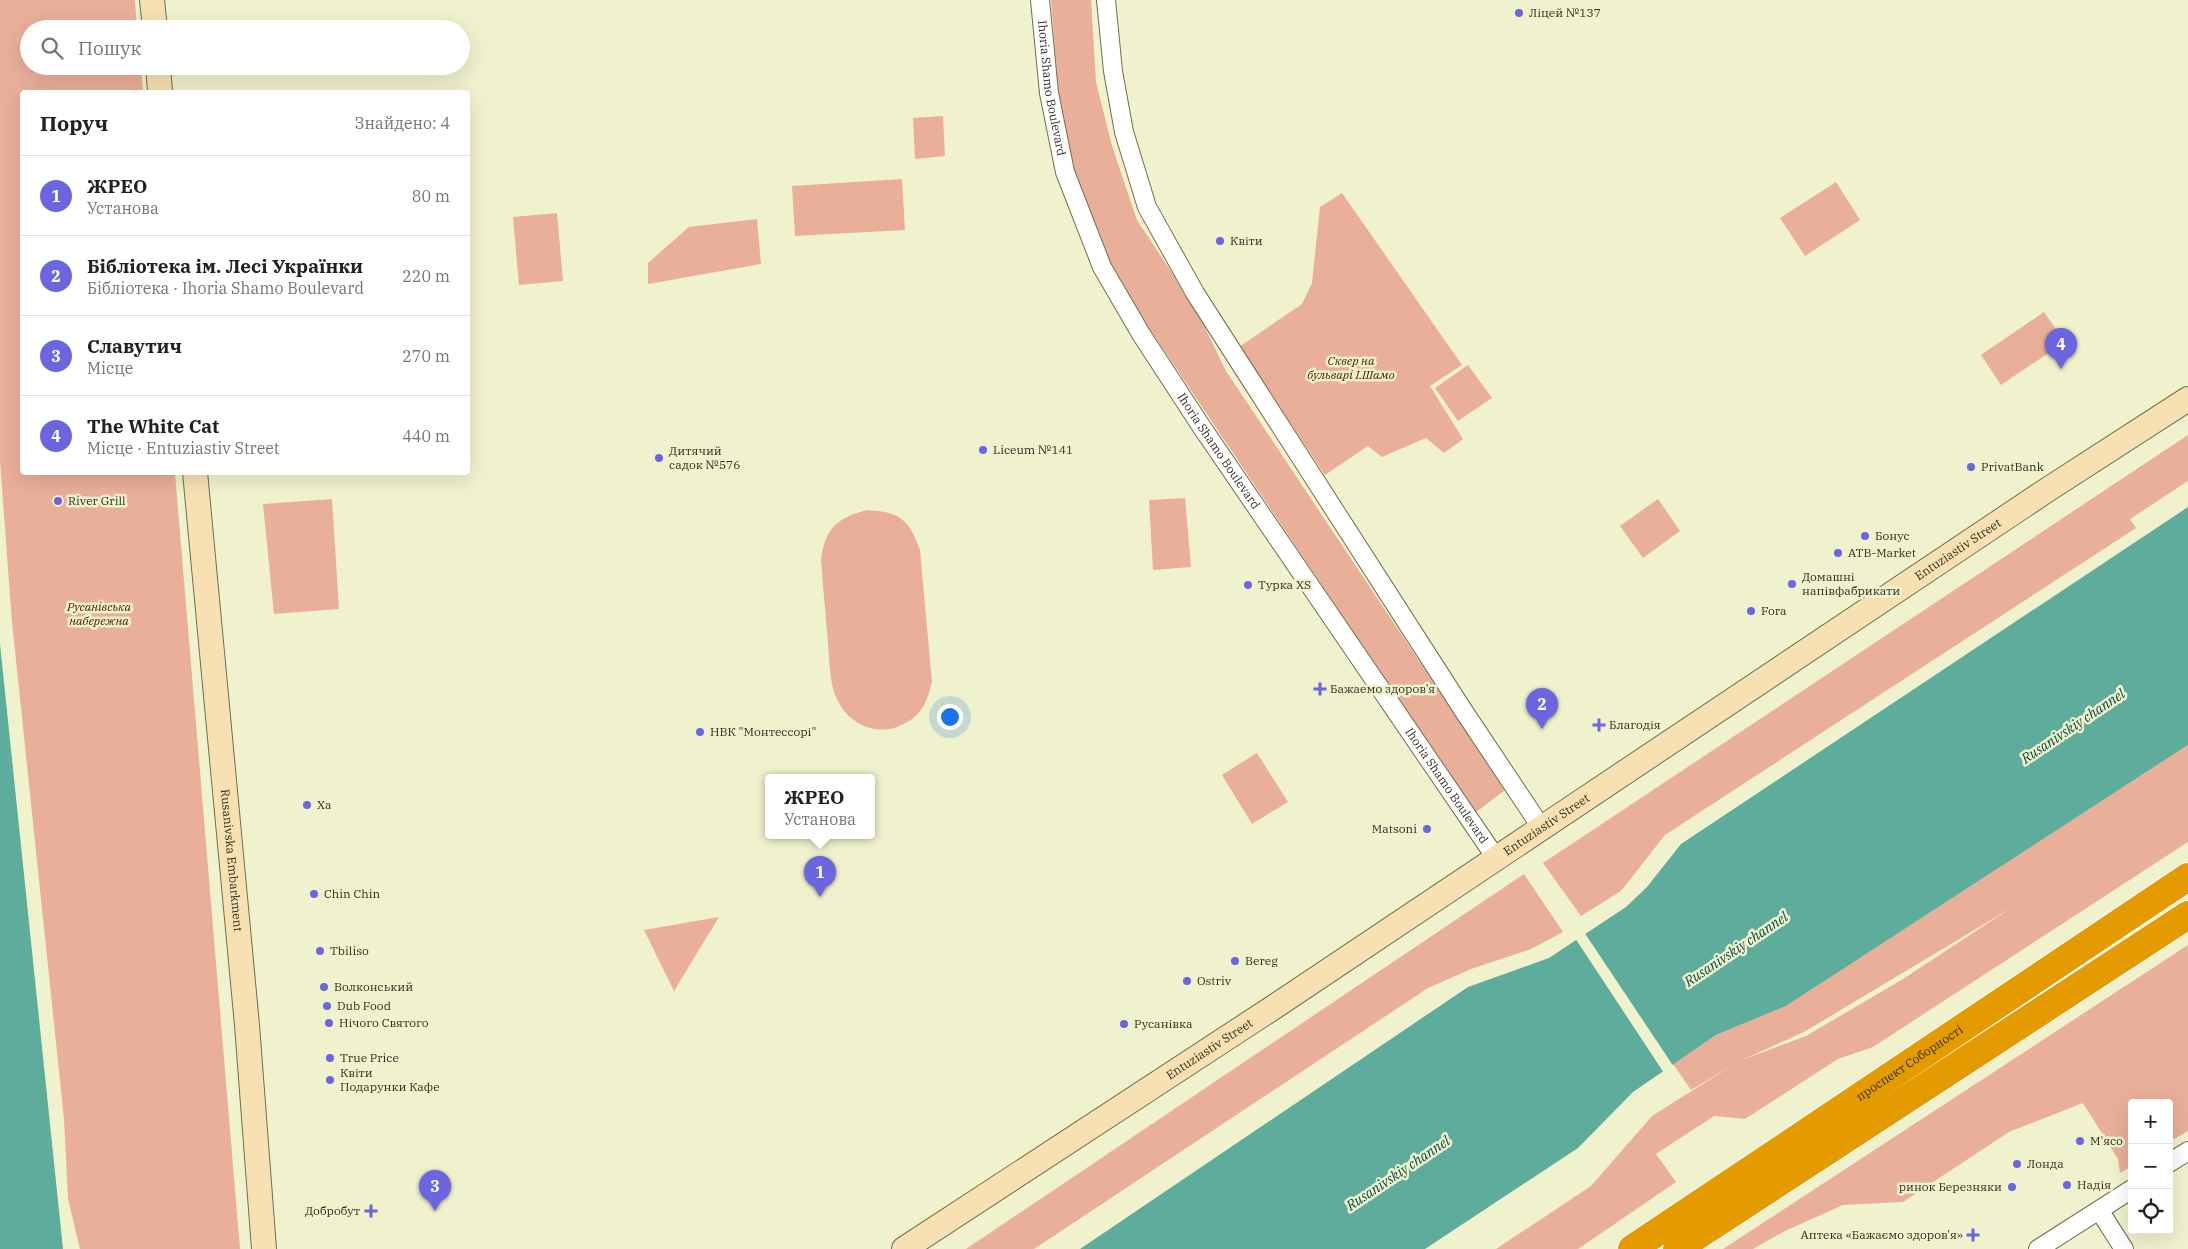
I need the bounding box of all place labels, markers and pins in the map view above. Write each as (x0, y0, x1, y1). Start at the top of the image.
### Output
place label: Ліцей №137 (1529, 5, 1601, 20)
marker: Ліцей №137 (1513, 7, 1525, 19)
place label: Квіти (1230, 233, 1263, 248)
marker: Квіти (1214, 235, 1226, 247)
pin: 4 (2045, 328, 2077, 369)
place label: Liceum №141 (993, 442, 1073, 457)
place label: Дитячий садок №576 (669, 443, 741, 472)
marker: Liceum №141 (977, 444, 989, 456)
marker: Дитячий садок №576 (653, 452, 665, 464)
place label: PrivatBank (1981, 459, 2044, 474)
marker: PrivatBank (1965, 461, 1977, 473)
place label: River Grill (68, 493, 126, 508)
marker: River Grill (52, 495, 64, 507)
place label: Бонус (1875, 528, 1910, 543)
marker: Бонус (1859, 530, 1871, 542)
place label: ATB-Market (1848, 545, 1916, 560)
marker: ATB-Market (1832, 547, 1844, 559)
place label: Домашні напівфабрикати (1802, 569, 1900, 598)
place label: Турка XS (1258, 577, 1311, 592)
marker: Домашні напівфабрикати (1786, 578, 1798, 590)
marker: Турка XS (1242, 579, 1254, 591)
place label: Fora (1761, 603, 1787, 618)
marker: Fora (1745, 605, 1757, 617)
place label: Бажаемо здоров'я (1330, 681, 1435, 696)
marker: Бажаемо здоров'я (1314, 683, 1326, 695)
pin: 2 (1526, 688, 1558, 729)
place label: Благодія (1609, 717, 1661, 732)
marker: Благодія (1593, 719, 1605, 731)
place label: НВК "Монтессорі" (710, 724, 816, 739)
marker: НВК "Монтессорі" (694, 726, 706, 738)
place label: Ха (317, 797, 332, 812)
marker: Ха (301, 799, 313, 811)
place label: Matsoni (1372, 821, 1417, 836)
marker: Matsoni (1421, 823, 1433, 835)
pin: 1 (804, 856, 836, 897)
place label: Chin Chin (324, 886, 381, 901)
marker: Chin Chin (308, 888, 320, 900)
place label: Tbiliso (330, 943, 369, 958)
marker: Tbiliso (314, 945, 326, 957)
place label: Bereg (1245, 953, 1278, 968)
marker: Bereg (1229, 955, 1241, 967)
place label: Ostriv (1197, 973, 1232, 988)
marker: Ostriv (1181, 975, 1193, 987)
place label: Волконський (334, 979, 413, 994)
marker: Волконський (318, 981, 330, 993)
place label: Dub Food (337, 998, 391, 1013)
marker: Dub Food (321, 1000, 333, 1012)
place label: Нічого Святого (339, 1015, 429, 1030)
place label: Русанівка (1134, 1016, 1193, 1031)
marker: Нічого Святого (323, 1017, 335, 1029)
marker: Русанівка (1118, 1018, 1130, 1030)
place label: True Price (340, 1050, 399, 1065)
marker: True Price (324, 1052, 336, 1064)
place label: Квіти Подарунки Кафе (340, 1065, 440, 1094)
marker: Квіти Подарунки Кафе (324, 1074, 336, 1086)
place label: М'ясо (2090, 1133, 2123, 1148)
marker: М'ясо (2074, 1135, 2086, 1147)
place label: Лонда (2027, 1156, 2064, 1171)
marker: Лонда (2011, 1158, 2023, 1170)
pin: 3 (419, 1170, 451, 1211)
place label: Надія (2077, 1177, 2111, 1192)
place label: ринок Березняки (1899, 1179, 2002, 1194)
marker: Надія (2061, 1179, 2073, 1191)
marker: ринок Березняки (2006, 1181, 2018, 1193)
place label: Добробут (305, 1203, 360, 1218)
marker: Добробут (364, 1204, 378, 1218)
place label: Аптека «Бажаємо здоров'я» (1801, 1227, 1963, 1242)
marker: Аптека «Бажаємо здоров'я» (1967, 1229, 1979, 1241)

